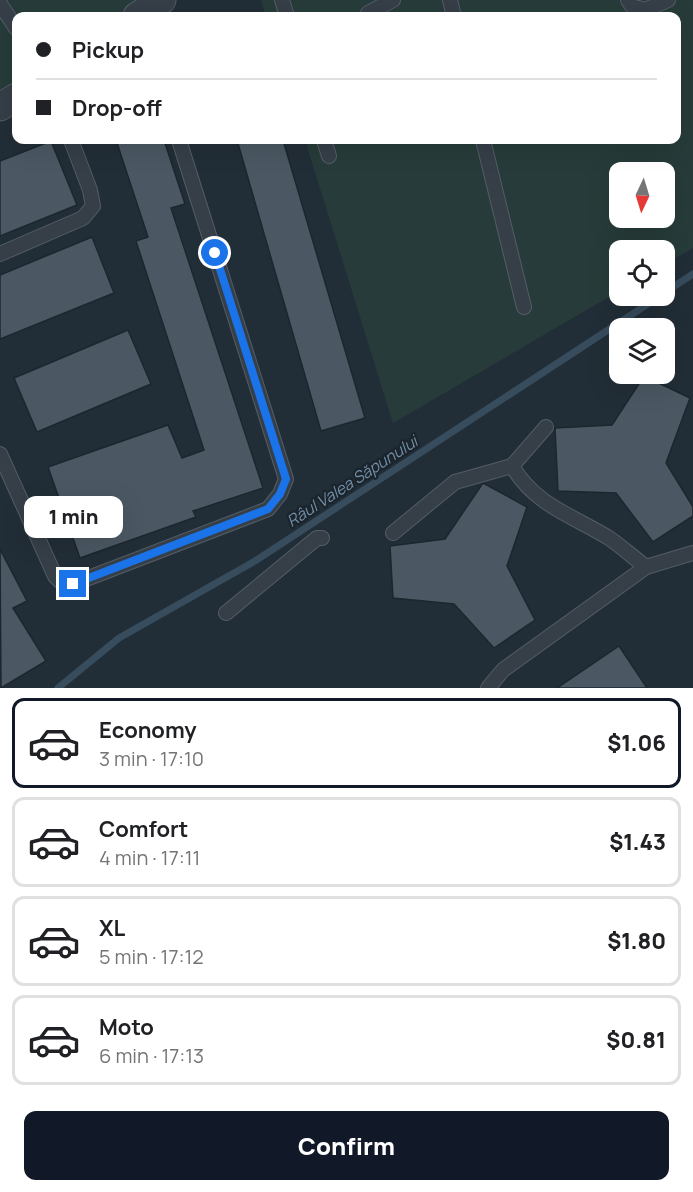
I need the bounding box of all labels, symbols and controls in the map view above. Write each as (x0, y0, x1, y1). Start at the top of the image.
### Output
text: Pickup (72, 35, 144, 65)
text: Drop-off (72, 93, 162, 123)
north arrow (609, 162, 675, 228)
map controls (609, 162, 675, 384)
route start (201, 239, 228, 266)
button: locate (609, 240, 675, 306)
button: layers (609, 318, 675, 384)
water label: Râul Valea Săpunului (282, 429, 424, 532)
callout: 1 min (23, 497, 122, 539)
text: 1 min (48, 503, 99, 530)
route end (59, 570, 86, 597)
text: Economy (99, 715, 197, 745)
icon: car (27, 716, 81, 770)
text: $1.06 (607, 728, 666, 758)
text: 3 min · 17:10 (99, 745, 204, 772)
text: Comfort (99, 814, 188, 844)
icon: car (27, 815, 81, 869)
text: $1.43 (609, 827, 666, 857)
text: 4 min · 17:11 (99, 844, 200, 871)
text: XL (99, 913, 125, 943)
icon: car (27, 914, 81, 968)
text: $1.80 (607, 926, 666, 956)
text: 5 min · 17:12 (99, 943, 204, 970)
text: Moto (99, 1012, 154, 1042)
icon: car (27, 1013, 81, 1067)
text: $0.81 (606, 1025, 666, 1055)
text: 6 min · 17:13 (99, 1042, 204, 1069)
button: Confirm (24, 1111, 669, 1180)

